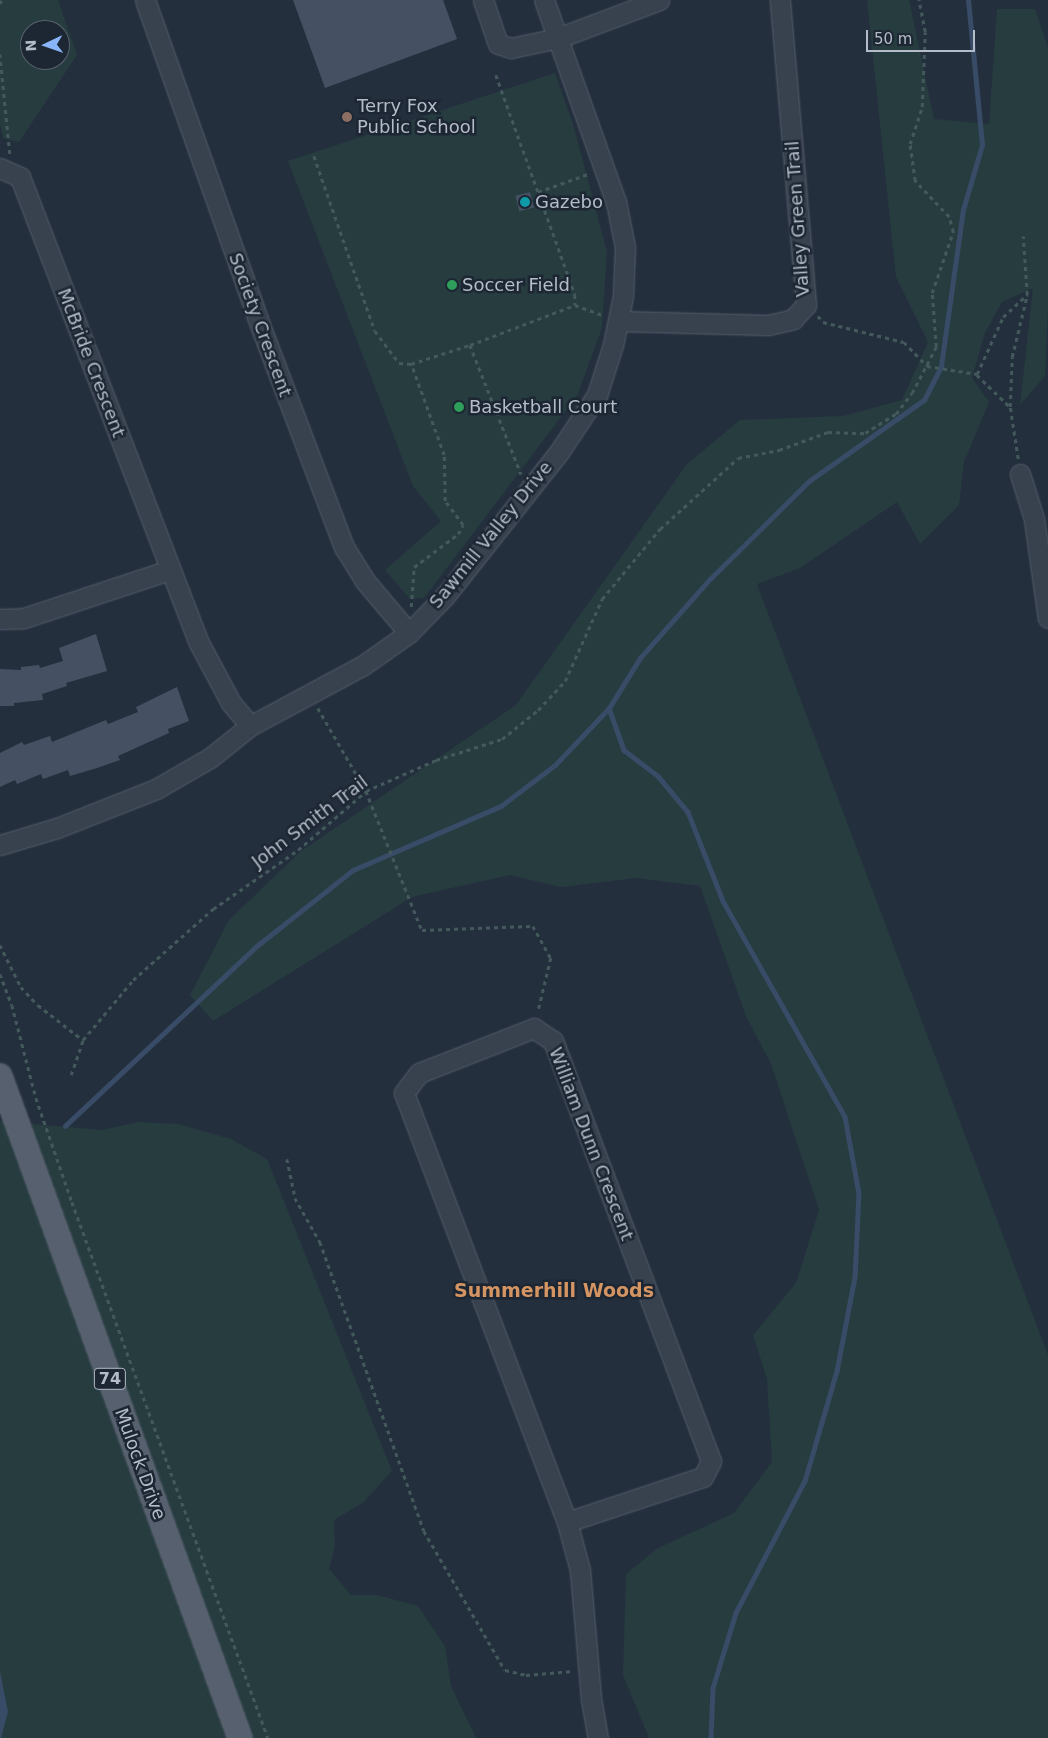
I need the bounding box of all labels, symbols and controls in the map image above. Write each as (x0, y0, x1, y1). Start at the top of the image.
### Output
north arrow (20, 20, 70, 70)
scale bar (868, 20, 977, 52)
text: 50 m (874, 30, 912, 48)
text: N (23, 39, 39, 52)
place label: Terry Fox Public School (357, 96, 476, 138)
marker: Terry Fox Public School (341, 111, 353, 123)
street label: Valley Green Trail (782, 140, 814, 298)
place label: Gazebo (535, 191, 603, 213)
marker: Gazebo (519, 196, 531, 208)
street label: Society Crescent (224, 250, 296, 400)
place label: Soccer Field (462, 274, 570, 296)
marker: Soccer Field (446, 279, 458, 291)
street label: McBride Crescent (53, 285, 129, 441)
place label: Basketball Court (469, 396, 617, 418)
marker: Basketball Court (453, 401, 465, 413)
street label: Sawmill Valley Drive (425, 457, 557, 613)
street label: John Smith Trail (248, 771, 372, 873)
street label: William Dunn Crescent (544, 1044, 638, 1244)
district label: Summerhill Woods (454, 1280, 654, 1302)
road number: 74 (94, 1366, 126, 1392)
street label: Mulock Drive (110, 1405, 170, 1523)

